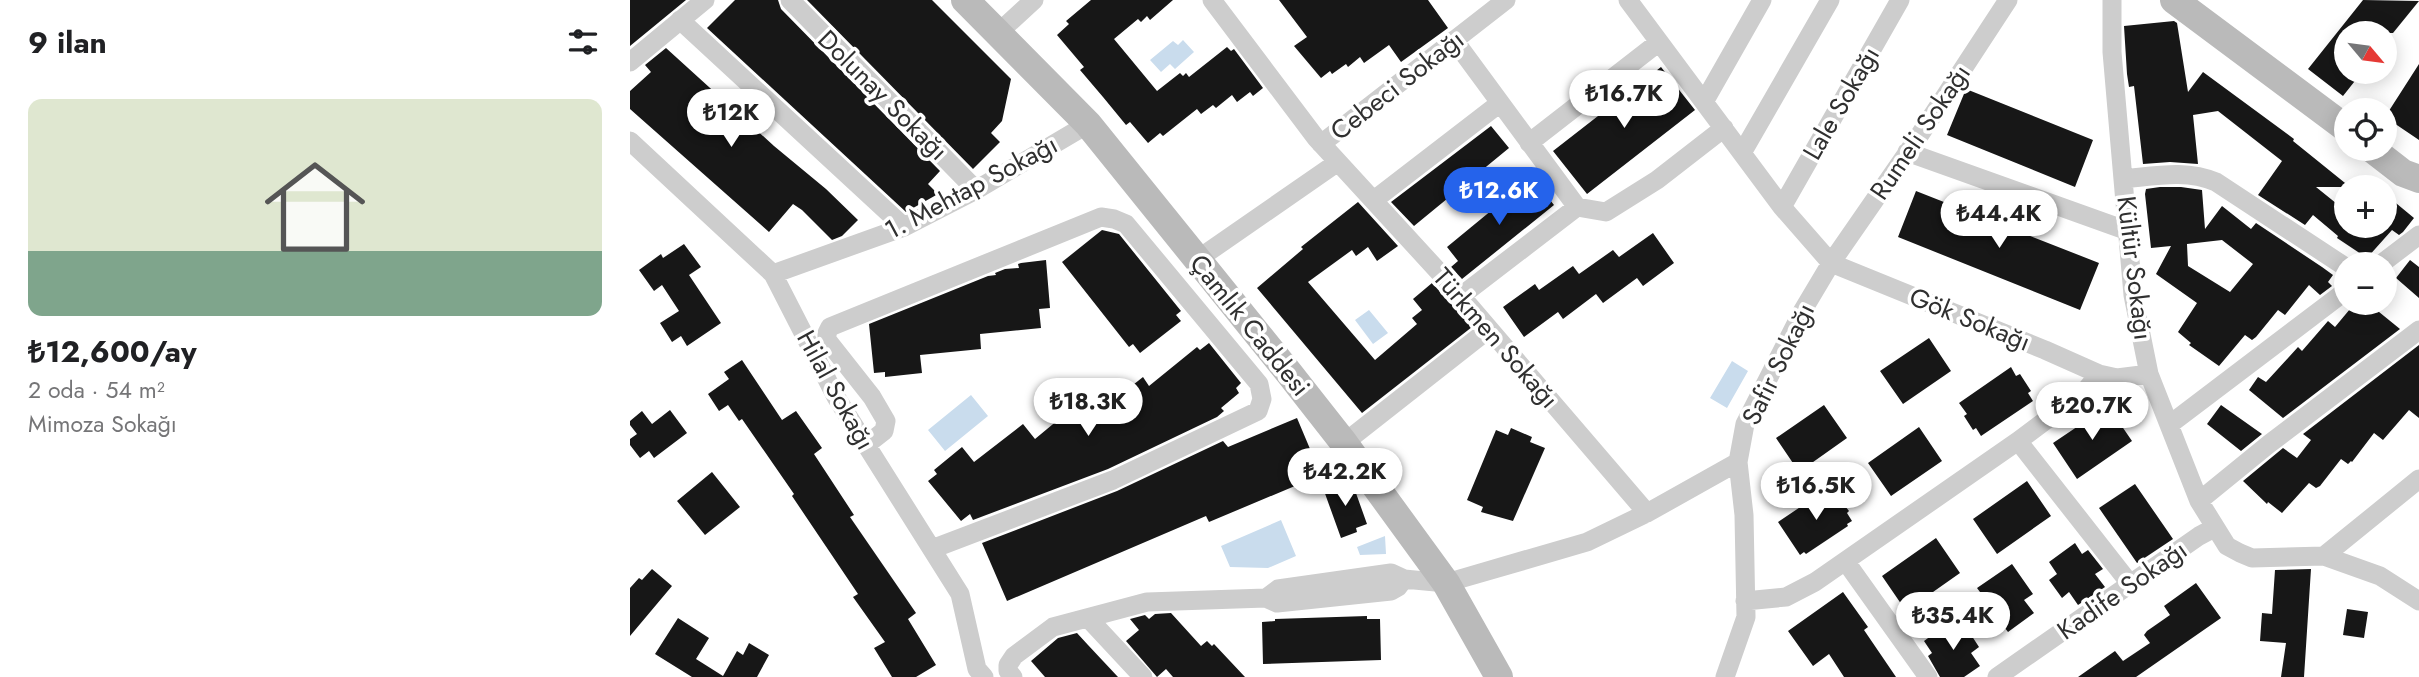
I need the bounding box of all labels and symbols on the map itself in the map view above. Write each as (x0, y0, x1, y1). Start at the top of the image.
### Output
street label: Dolunay Sokağı (809, 21, 957, 169)
street label: Cebeci Sokağı (1322, 21, 1472, 149)
north arrow (2334, 21, 2398, 84)
street label: Lale Sokağı (1793, 39, 1889, 167)
street label: Rumeli Sokağı (1861, 57, 1979, 207)
pin: ₺16.7K (1567, 71, 1681, 130)
pin: ₺12K (690, 90, 772, 149)
street label: 1. Mehtap Sokağı (878, 125, 1064, 249)
pin: ₺12.6K (1442, 168, 1556, 227)
pin: ₺44.4K (1942, 190, 2056, 250)
street label: Kültür Sokağı (2107, 194, 2163, 342)
street label: Çamlık Caddesi (1181, 246, 1319, 404)
street label: Türkmen Sokağı (1424, 259, 1568, 417)
street label: Gök Sokağı (1904, 277, 2036, 361)
street label: Safir Sokağı (1732, 297, 1824, 431)
street label: Hilal Sokağı (787, 323, 885, 457)
pin: ₺18.3K (1031, 378, 1145, 438)
pin: ₺20.7K (2035, 382, 2149, 442)
pin: ₺42.2K (1288, 448, 1402, 508)
pin: ₺16.5K (1759, 462, 1873, 522)
street label: Kadife Sokağı (2049, 531, 2195, 649)
pin: ₺35.4K (1896, 592, 2010, 652)

